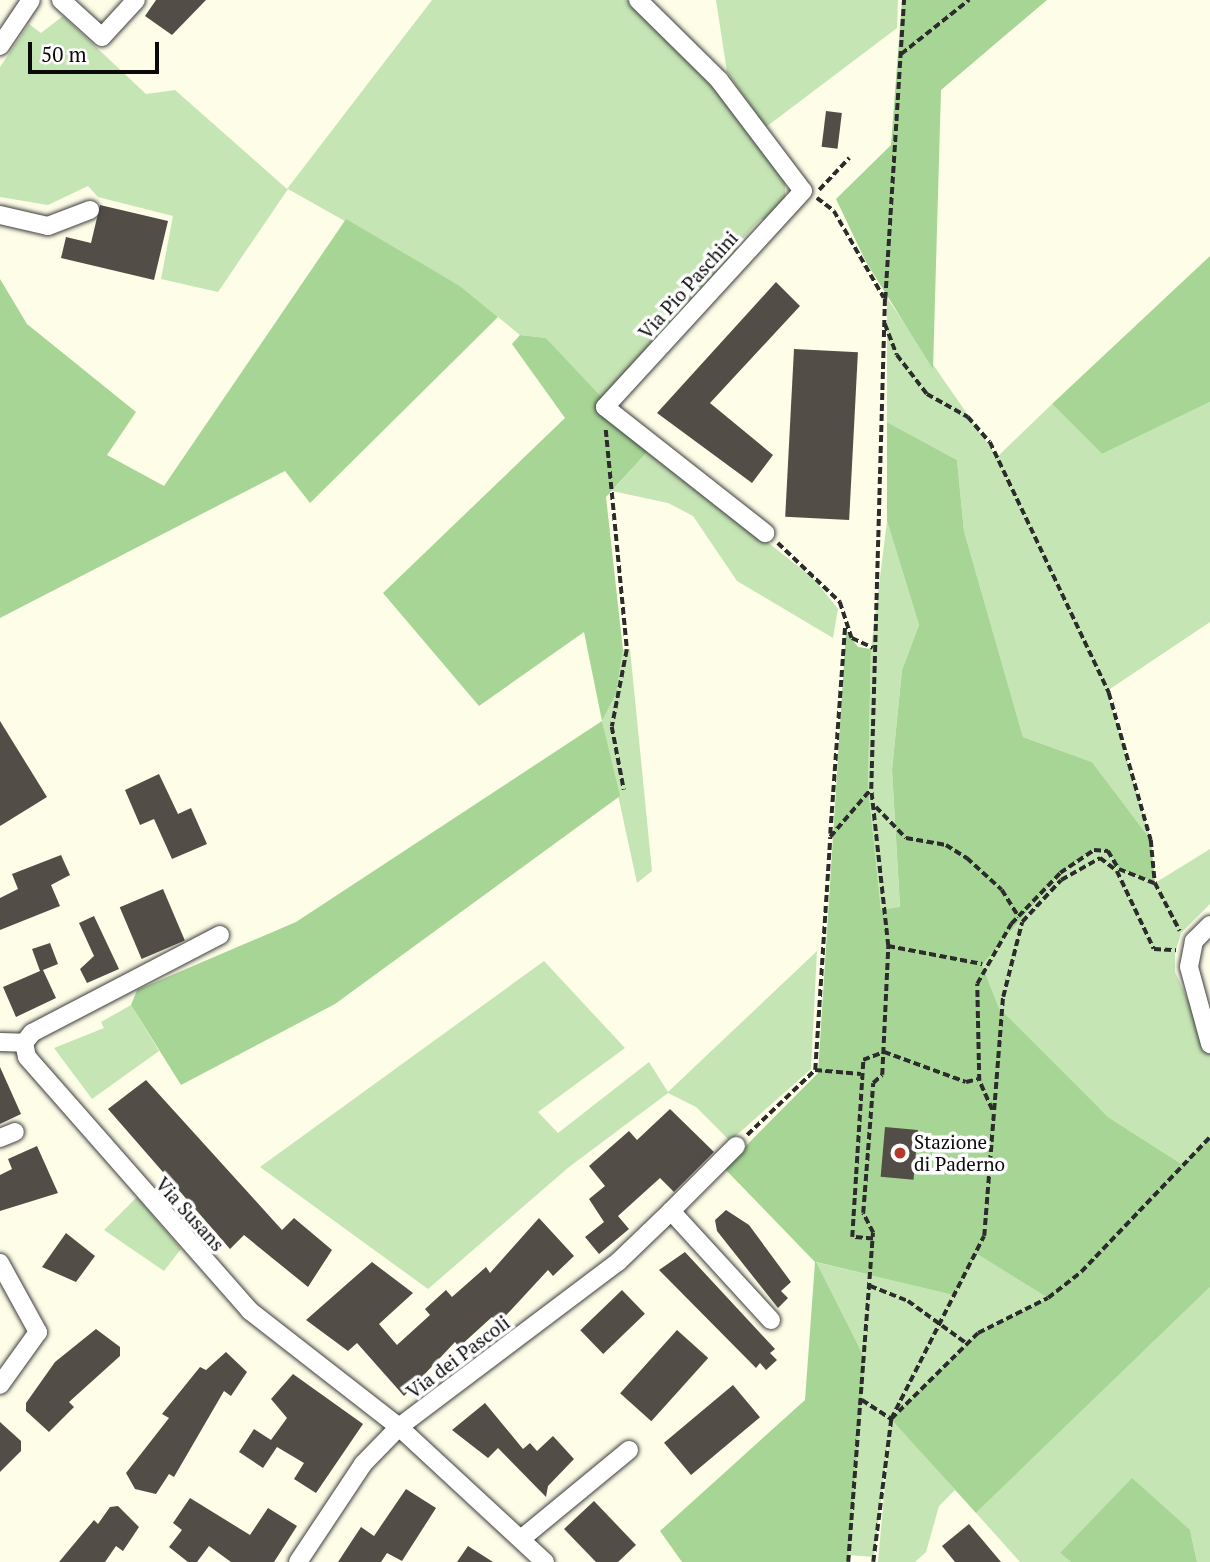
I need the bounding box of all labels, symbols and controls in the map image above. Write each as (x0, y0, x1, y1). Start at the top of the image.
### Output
scale bar (32, 28, 163, 72)
text: 50 m (41, 40, 87, 68)
street label: Via Pio Paschini (634, 226, 742, 344)
place label: Stazione di Paderno (914, 1131, 1005, 1175)
marker: Stazione di Paderno (892, 1145, 908, 1161)
street label: Via Susans (151, 1172, 229, 1256)
street label: Via dei Pascoli (402, 1311, 514, 1403)

